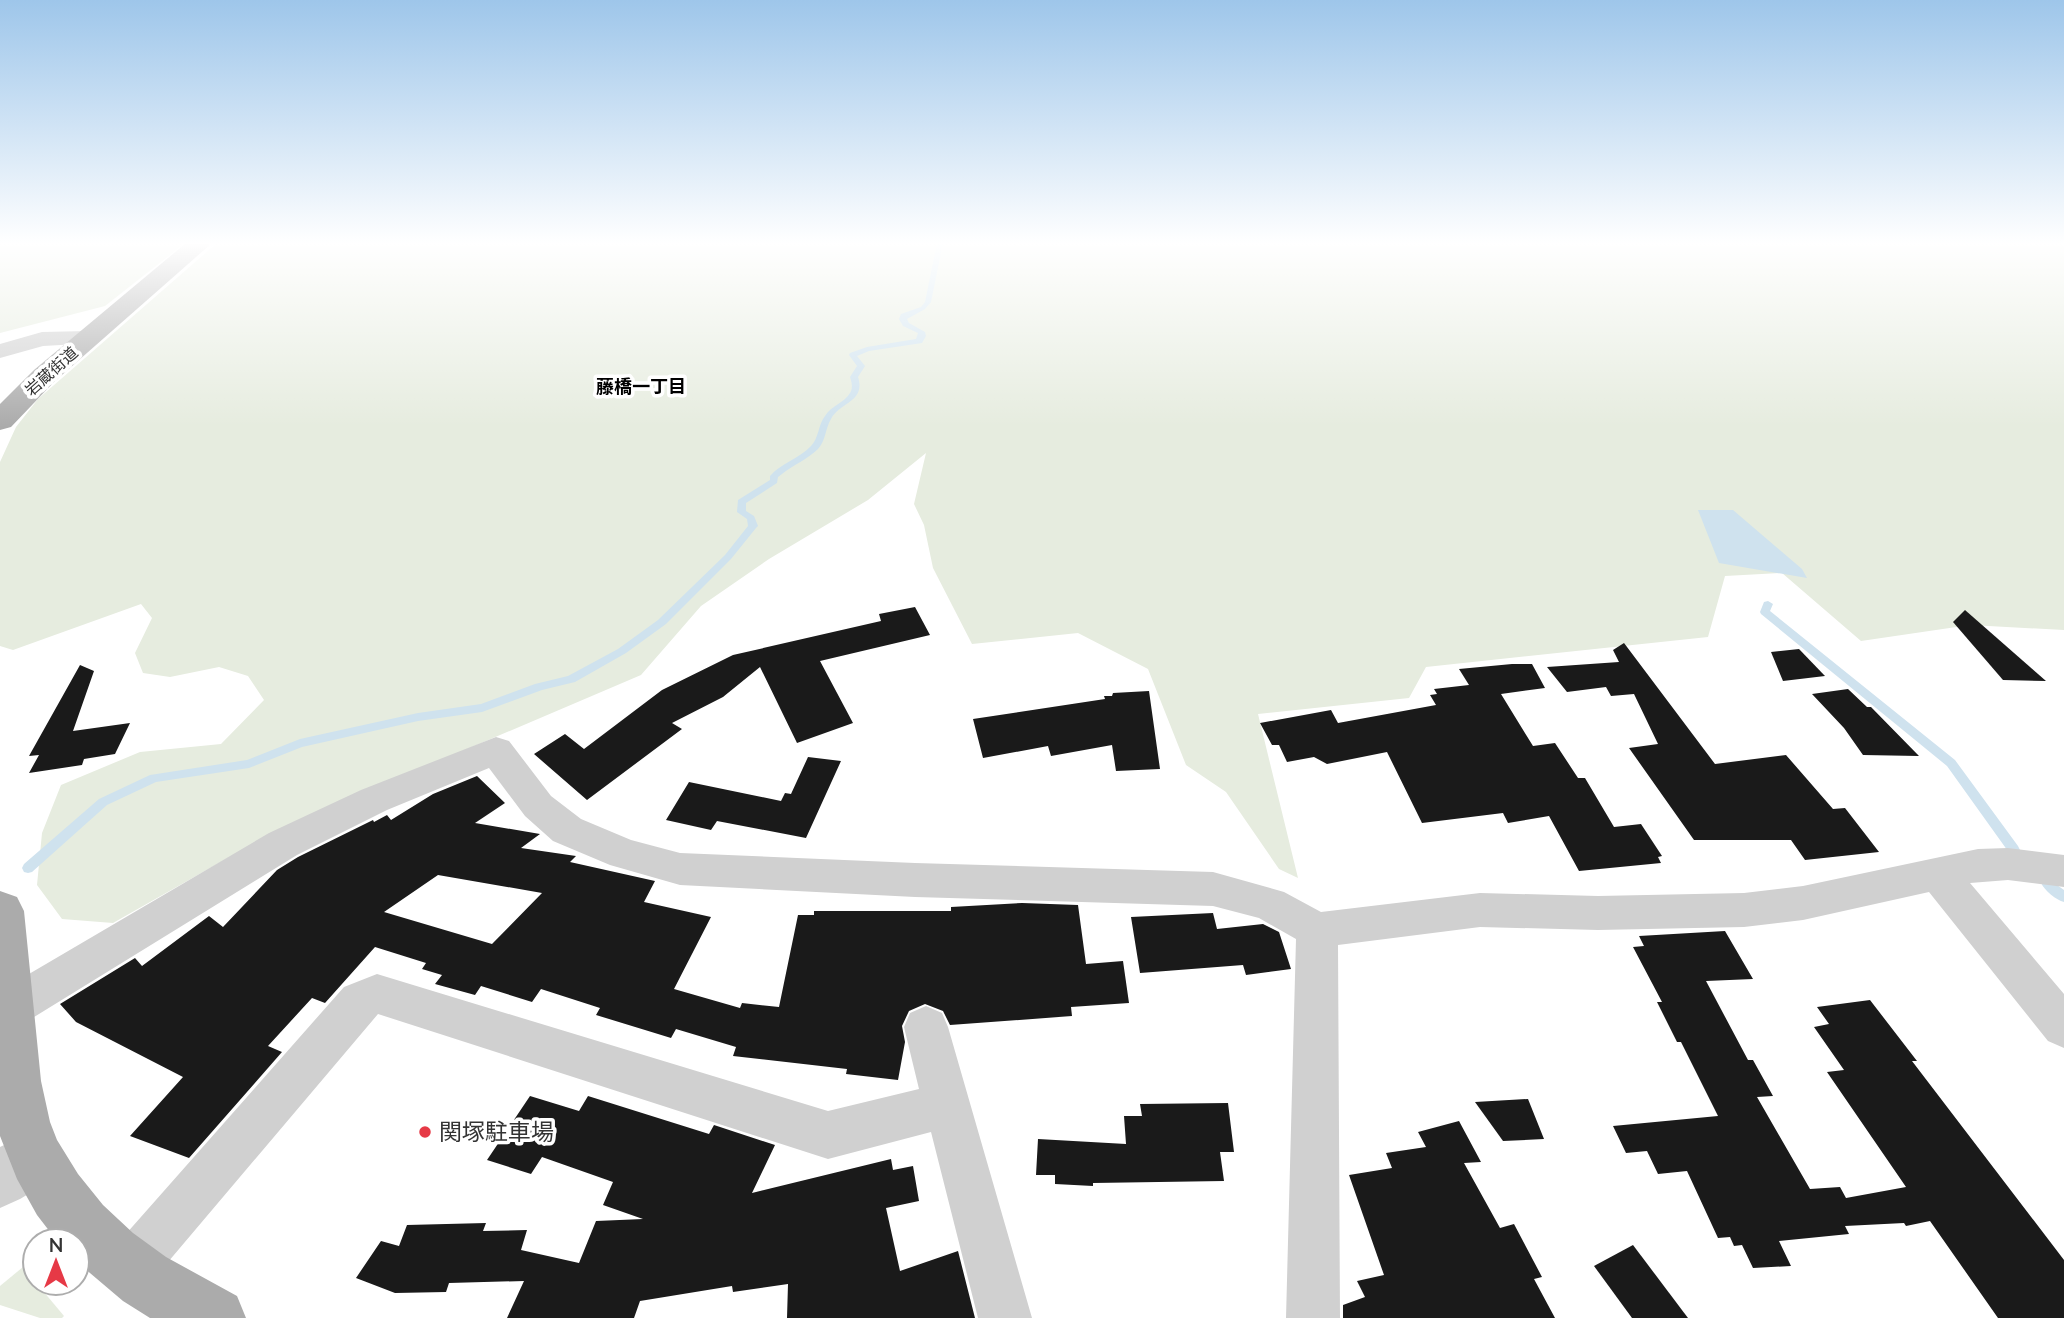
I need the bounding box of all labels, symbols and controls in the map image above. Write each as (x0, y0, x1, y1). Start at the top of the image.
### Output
street label: 岩蔵街道 (21, 342, 81, 399)
district label: 藤橋一丁目 (596, 375, 686, 397)
place label: 関塚駐車場 (439, 1117, 554, 1145)
marker: 関塚駐車場 (417, 1124, 433, 1140)
north arrow (21, 1227, 91, 1297)
text: N (49, 1233, 63, 1256)

